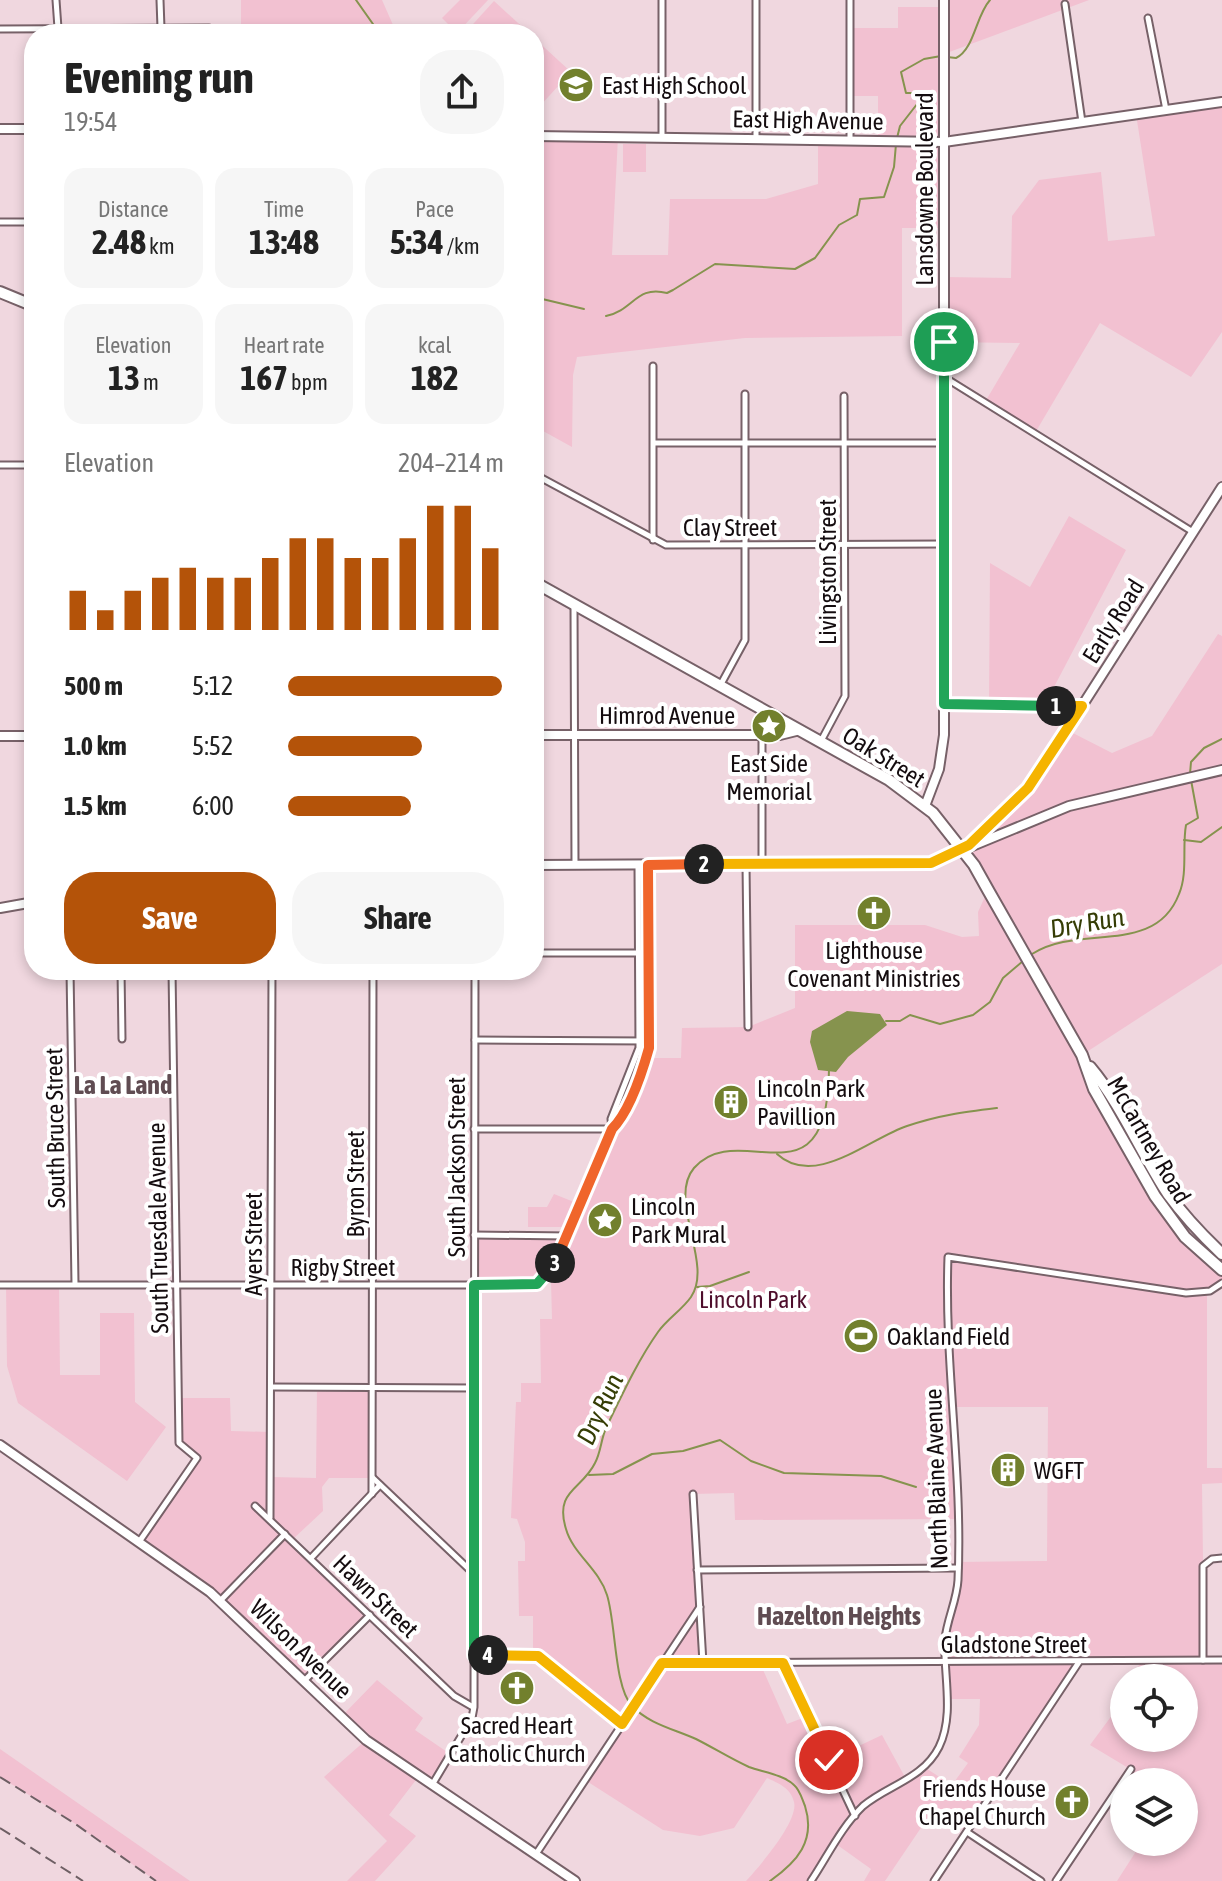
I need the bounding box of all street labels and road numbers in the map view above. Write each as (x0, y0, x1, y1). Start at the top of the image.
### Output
street label: Lansdowne Boulevard (911, 92, 938, 286)
street label: East High Avenue (732, 105, 884, 135)
street label: Livingston Street (814, 499, 841, 645)
street label: Clay Street (683, 514, 777, 541)
street label: Early Road (1077, 574, 1149, 668)
street label: Himrod Avenue (599, 702, 735, 729)
street label: Oak Street (838, 721, 930, 793)
street label: South Bruce Street (40, 1047, 70, 1209)
street label: McCartney Road (1102, 1072, 1196, 1208)
street label: South Jackson Street (443, 1077, 470, 1257)
street label: South Truesdale Avenue (143, 1122, 173, 1334)
street label: Byron Street (342, 1130, 369, 1238)
street label: Ayers Street (240, 1192, 267, 1296)
street label: Rigby Street (291, 1254, 395, 1281)
street label: North Blaine Avenue (919, 1388, 953, 1570)
street label: Hawn Street (328, 1549, 424, 1643)
street label: Wilson Avenue (245, 1594, 357, 1704)
street label: Gladstone Street (941, 1631, 1087, 1658)

